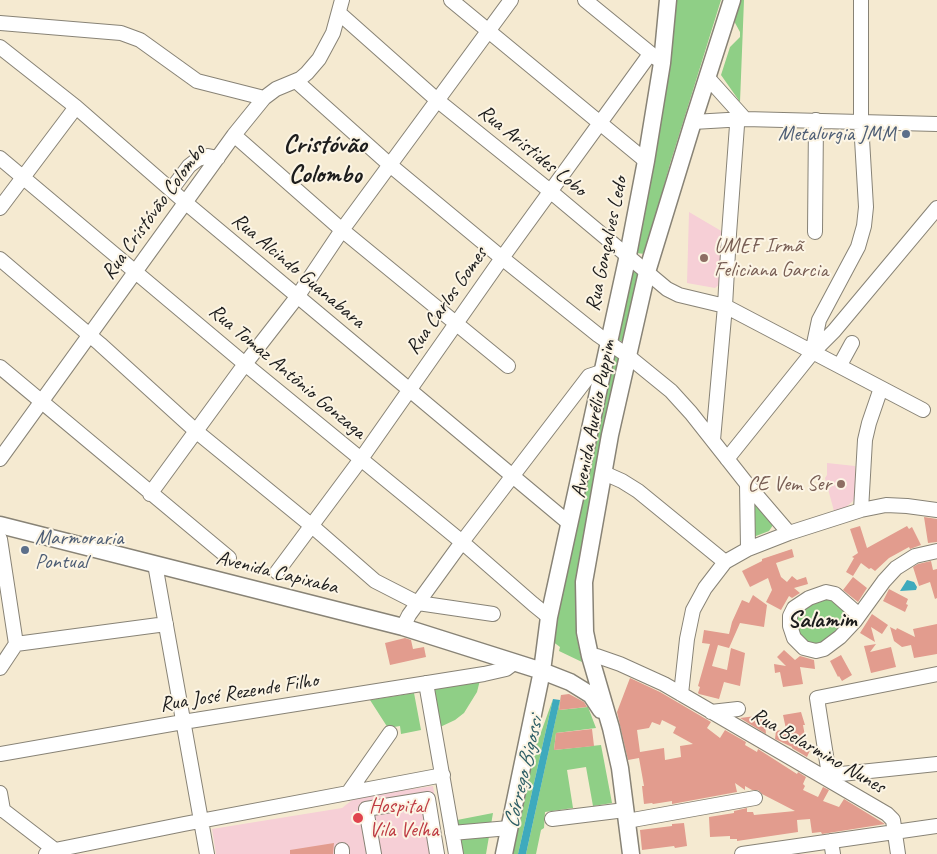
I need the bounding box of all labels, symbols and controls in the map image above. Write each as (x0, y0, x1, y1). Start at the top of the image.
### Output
street label: Rua Aristides Lobo (473, 100, 591, 202)
place label: Metalurgia JMM (778, 121, 896, 147)
marker: Metalurgia JMM (900, 128, 912, 140)
district label: Cristóvão Colombo (283, 129, 367, 190)
street label: Rua Cristóvão Colombo (96, 139, 212, 285)
street label: Rua Gonçalves Ledo (580, 175, 634, 313)
street label: Rua Alcindo Guanabara (226, 208, 370, 334)
place label: UMEF Irmã Feliciana Garcia (714, 233, 828, 283)
street label: Rua Carlos Gomes (401, 243, 493, 359)
marker: UMEF Irmã Feliciana Garcia (698, 252, 710, 264)
street label: Rua Tomaz Antônio Gonzaga (203, 299, 371, 445)
street label: Avenida Aurélio Puppim (566, 338, 622, 500)
place label: CE Vem Ser (748, 471, 831, 497)
marker: CE Vem Ser (835, 478, 847, 490)
place label: Marmoraria Pontual (35, 525, 123, 575)
marker: Marmoraria Pontual (19, 544, 31, 556)
street label: Avenida Capixaba (213, 546, 341, 600)
district label: Salamim (787, 607, 857, 635)
street label: Rua José Rezende Filho (158, 668, 320, 718)
street label: Rua Belarmino Nunes (746, 702, 890, 800)
water label: Córrego Bigossi (498, 715, 550, 831)
place label: Hospital Vila Velha (369, 793, 438, 843)
marker: Hospital Vila Velha (351, 811, 365, 825)

